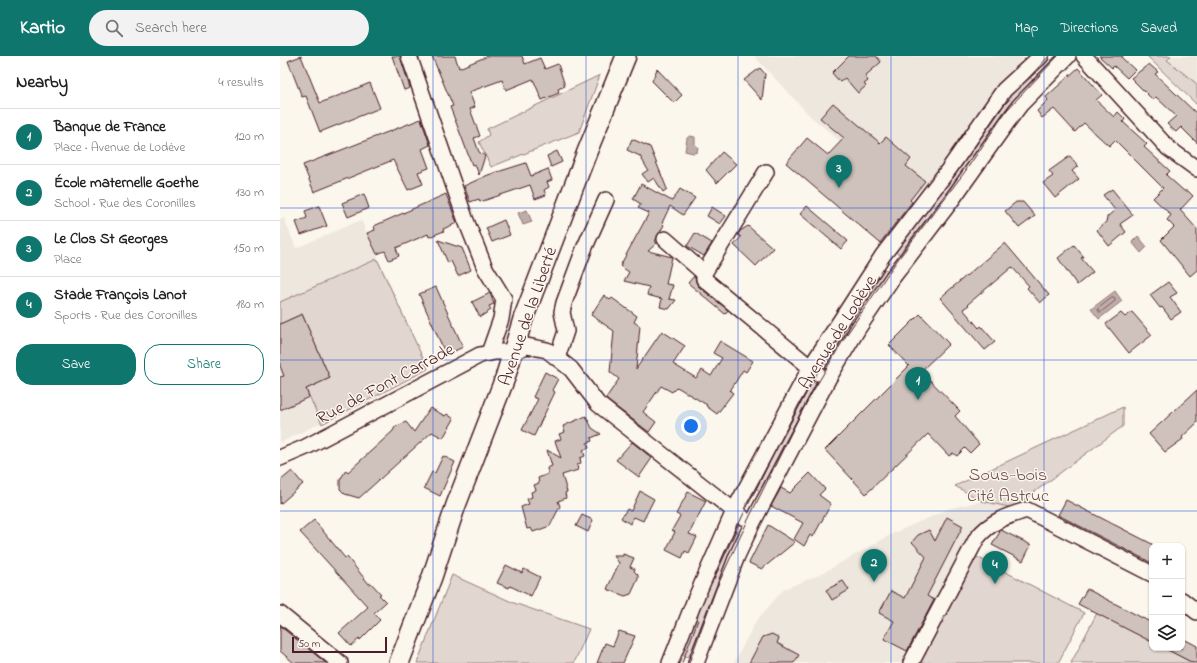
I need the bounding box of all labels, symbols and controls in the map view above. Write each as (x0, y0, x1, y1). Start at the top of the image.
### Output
search box (89, 10, 369, 46)
text: Kartio (20, 15, 65, 42)
icon: search (103, 17, 125, 39)
text: Search here (135, 17, 207, 39)
text: Map (1015, 18, 1038, 39)
text: Directions (1060, 18, 1118, 39)
text: Saved (1140, 18, 1177, 39)
text: Nearby (16, 70, 68, 95)
text: 4 results (218, 73, 264, 92)
text: Banque de France (54, 116, 166, 138)
text: 1 (27, 127, 31, 146)
text: 120 m (234, 127, 264, 146)
text: Place · Avenue de Lodève (54, 138, 185, 157)
pin: 3 (826, 155, 852, 188)
text: École maternelle Goethe (54, 172, 199, 194)
text: 2 (26, 183, 32, 202)
text: 130 m (236, 183, 264, 202)
text: School · Rue des Coronilles (54, 194, 196, 213)
text: Le Clos St Georges (54, 228, 168, 250)
text: 3 (26, 239, 32, 258)
text: 150 m (233, 239, 264, 258)
street label: Avenue de la Liberté (493, 243, 565, 390)
text: Place (54, 250, 82, 269)
street label: Avenue de Lodève (793, 270, 885, 395)
text: Stade François Lanot (54, 284, 187, 306)
text: 4 (26, 295, 32, 314)
text: 180 m (236, 295, 264, 314)
text: Sports · Rue des Coronilles (54, 306, 197, 325)
street label: Rue de Font Carrade (312, 337, 460, 432)
button: Save (16, 344, 136, 385)
button: Share (144, 344, 264, 385)
pin: 1 (905, 367, 931, 400)
your location (681, 416, 701, 436)
park label: Sous-bois Cité Astruc (967, 463, 1049, 510)
map controls (1149, 543, 1185, 651)
button: + (1149, 543, 1185, 579)
pin: 2 (861, 549, 887, 582)
pin: 4 (982, 551, 1008, 584)
button: − (1149, 579, 1185, 615)
button: layers (1149, 615, 1185, 651)
scale bar (292, 635, 387, 654)
text: 50 m (298, 636, 320, 652)

